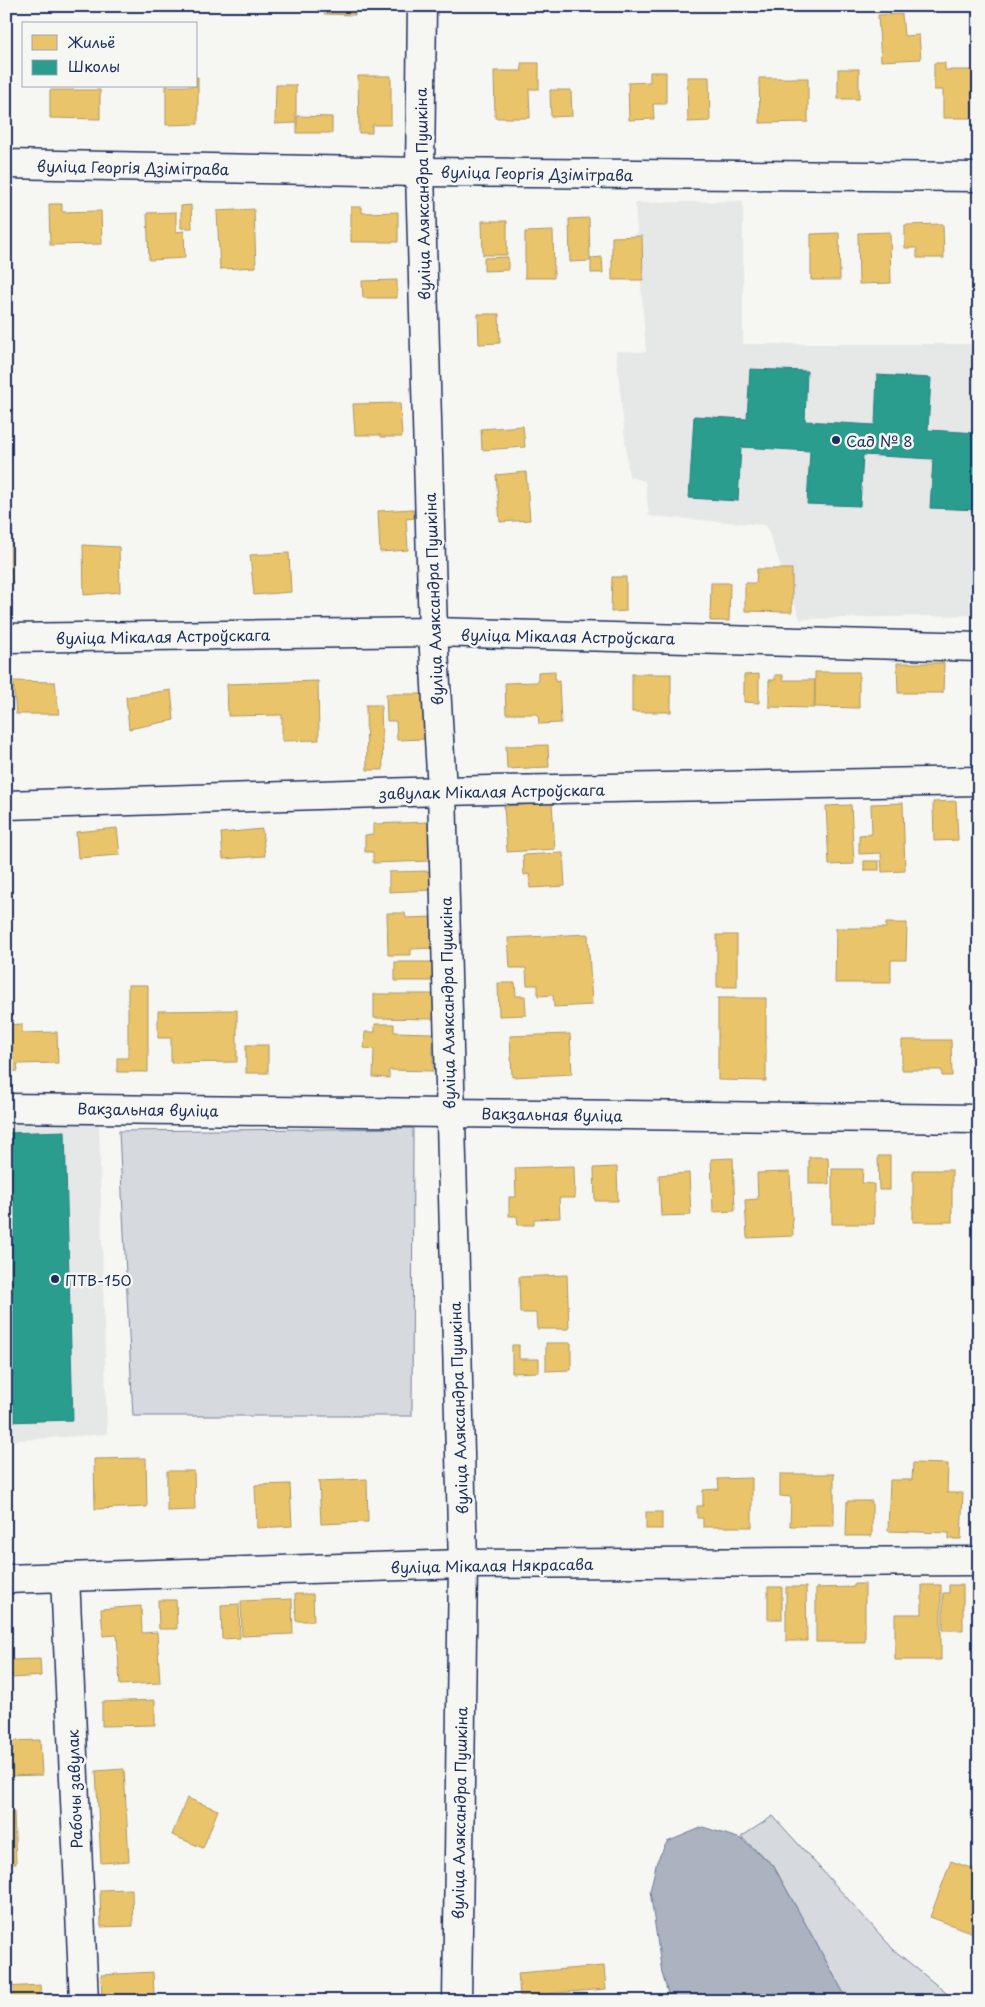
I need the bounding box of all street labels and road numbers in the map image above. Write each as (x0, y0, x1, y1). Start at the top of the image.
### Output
street label: вуліца Аляксандра Пушкіна (409, 87, 435, 300)
street label: вуліца Георгія Дзімітрава (37, 154, 230, 180)
street label: вуліца Георгія Дзімітрава (441, 160, 634, 186)
street label: вуліца Аляксандра Пушкіна (418, 492, 448, 706)
street label: вуліца Мікалая Астроўскага (56, 623, 271, 649)
street label: вуліца Мікалая Астроўскага (461, 623, 676, 649)
street label: завулак Мікалая Астроўскага (378, 778, 606, 804)
street label: вуліца Аляксандра Пушкіна (434, 896, 460, 1109)
street label: Вакзальная вуліца (77, 1096, 220, 1122)
street label: Вакзальная вуліца (481, 1101, 624, 1127)
street label: вуліца Аляксандра Пушкіна (443, 1301, 473, 1515)
street label: вуліца Мікалая Някрасава (390, 1552, 594, 1578)
street label: вуліца Аляксандра Пушкіна (446, 1706, 472, 1919)
street label: Рабочы завулак (60, 1729, 88, 1849)

